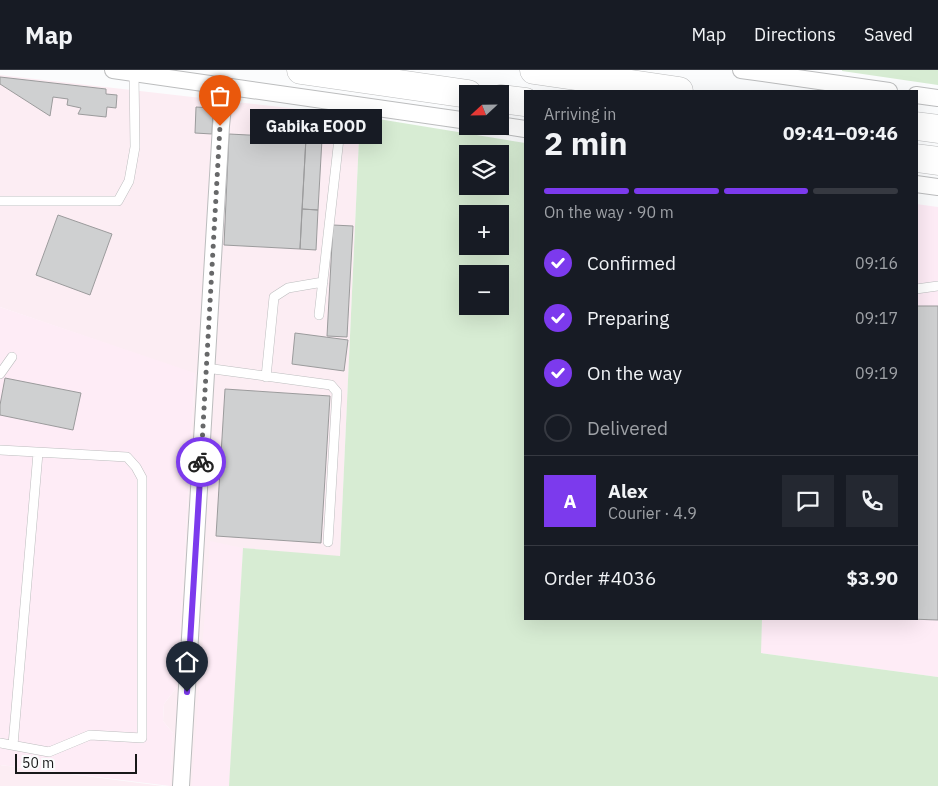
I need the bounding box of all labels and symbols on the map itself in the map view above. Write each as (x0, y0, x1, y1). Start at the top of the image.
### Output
pin (199, 75, 241, 126)
north arrow (459, 85, 509, 135)
callout: Gabika EOOD (250, 108, 382, 144)
courier (176, 437, 226, 487)
pin (166, 641, 208, 692)
scale bar (15, 751, 138, 774)

